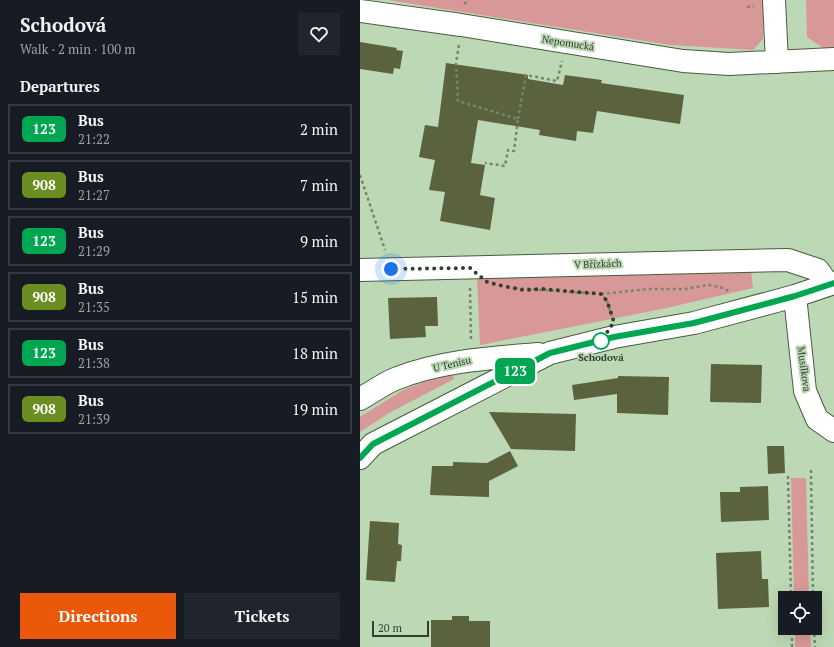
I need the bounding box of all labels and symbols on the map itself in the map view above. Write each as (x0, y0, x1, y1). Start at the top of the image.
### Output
street label: Nepomucká (541, 32, 595, 54)
street label: V Břízkách (574, 257, 622, 271)
your location (381, 259, 401, 279)
marker: Schodová (592, 332, 610, 350)
street label: Musílkova (794, 346, 814, 392)
place label: Schodová (578, 351, 624, 364)
street label: U Tenisu (432, 353, 473, 375)
line badge: 123 (492, 358, 538, 384)
scale bar (372, 619, 429, 638)

